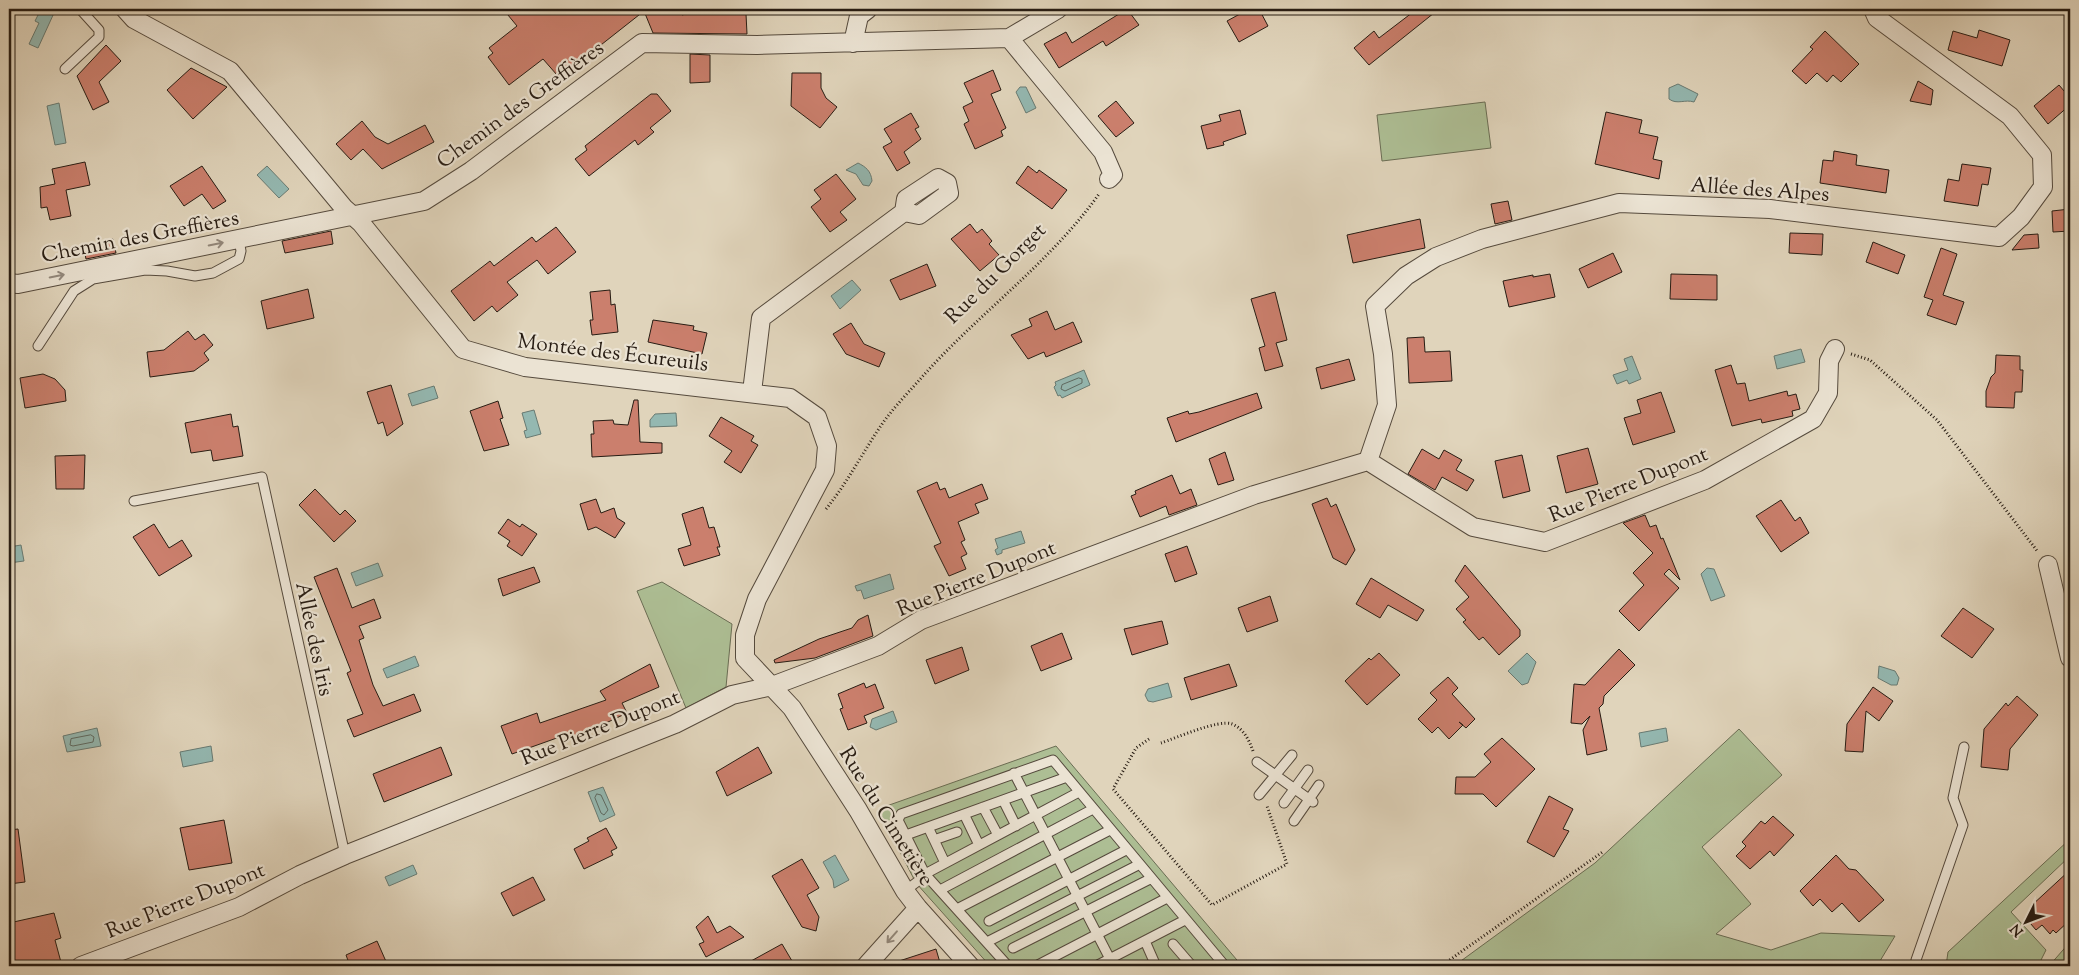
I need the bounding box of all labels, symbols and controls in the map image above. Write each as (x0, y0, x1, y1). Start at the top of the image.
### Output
street label: Chemin des Greffières (431, 35, 611, 177)
street label: Allée des Alpes (1689, 171, 1830, 211)
street label: Chemin des Greffières (39, 204, 242, 272)
street label: Rue du Gorget (939, 217, 1054, 332)
one-way arrow (208, 239, 224, 249)
one-way arrow (48, 271, 64, 280)
street label: Montée des Écureuils (516, 327, 710, 381)
street label: Rue Pierre Dupont (1545, 440, 1713, 531)
street label: Rue Pierre Dupont (893, 534, 1061, 625)
street label: Allée des Iris (286, 580, 340, 699)
street label: Rue Pierre Dupont (517, 683, 685, 774)
street label: Rue du Cimetière (830, 742, 940, 892)
street label: Rue Pierre Dupont (102, 856, 270, 947)
north arrow (2002, 898, 2052, 948)
text: N (2007, 919, 2029, 940)
one-way arrow (887, 930, 898, 943)

